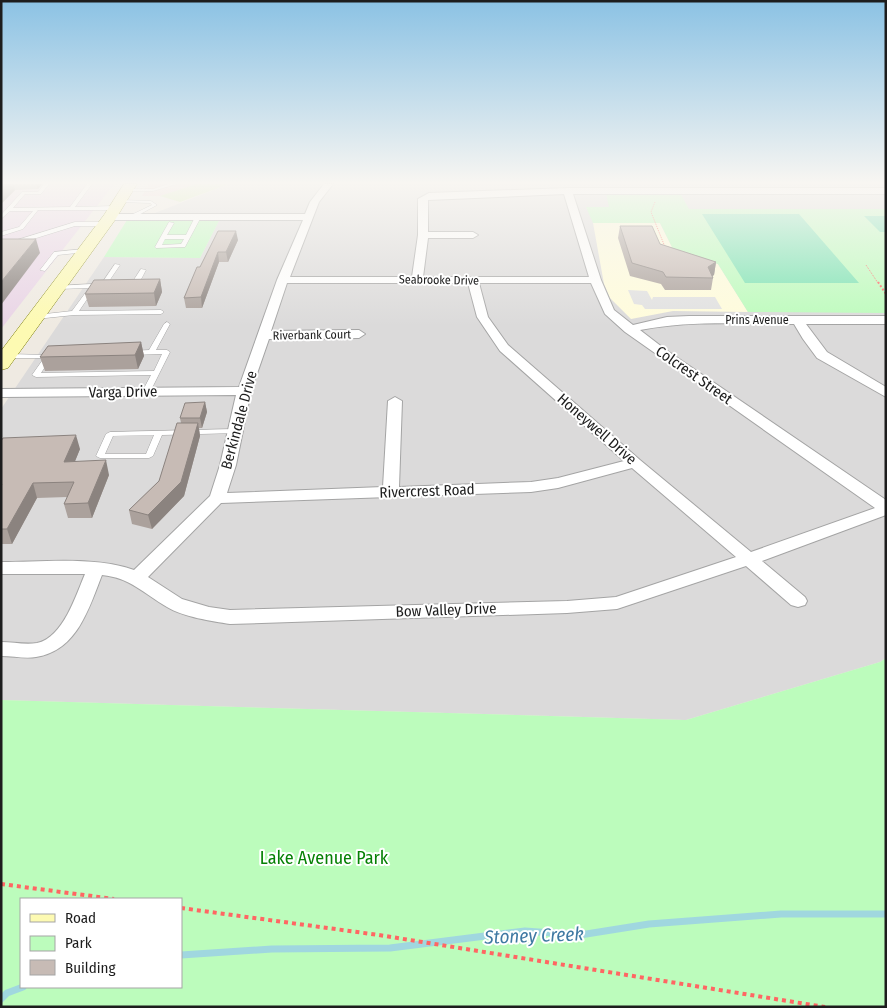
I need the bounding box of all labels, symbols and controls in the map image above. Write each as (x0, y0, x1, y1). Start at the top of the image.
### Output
street label: Seabrooke Drive (399, 272, 479, 288)
street label: Prins Avenue (725, 313, 789, 327)
street label: Riverbank Court (273, 327, 351, 343)
street label: Colcrest Street (652, 342, 736, 408)
street label: Berkindale Drive (217, 369, 261, 471)
street label: Varga Drive (88, 382, 158, 402)
street label: Honeywell Drive (554, 390, 640, 468)
street label: Rivercrest Road (379, 480, 475, 502)
street label: Bow Valley Drive (395, 599, 497, 621)
park label: Lake Avenue Park (260, 847, 389, 869)
legend (20, 898, 182, 988)
text: Road (65, 909, 96, 927)
water label: Stoney Creek (483, 922, 584, 949)
text: Park (65, 934, 92, 952)
text: Building (65, 959, 116, 977)

